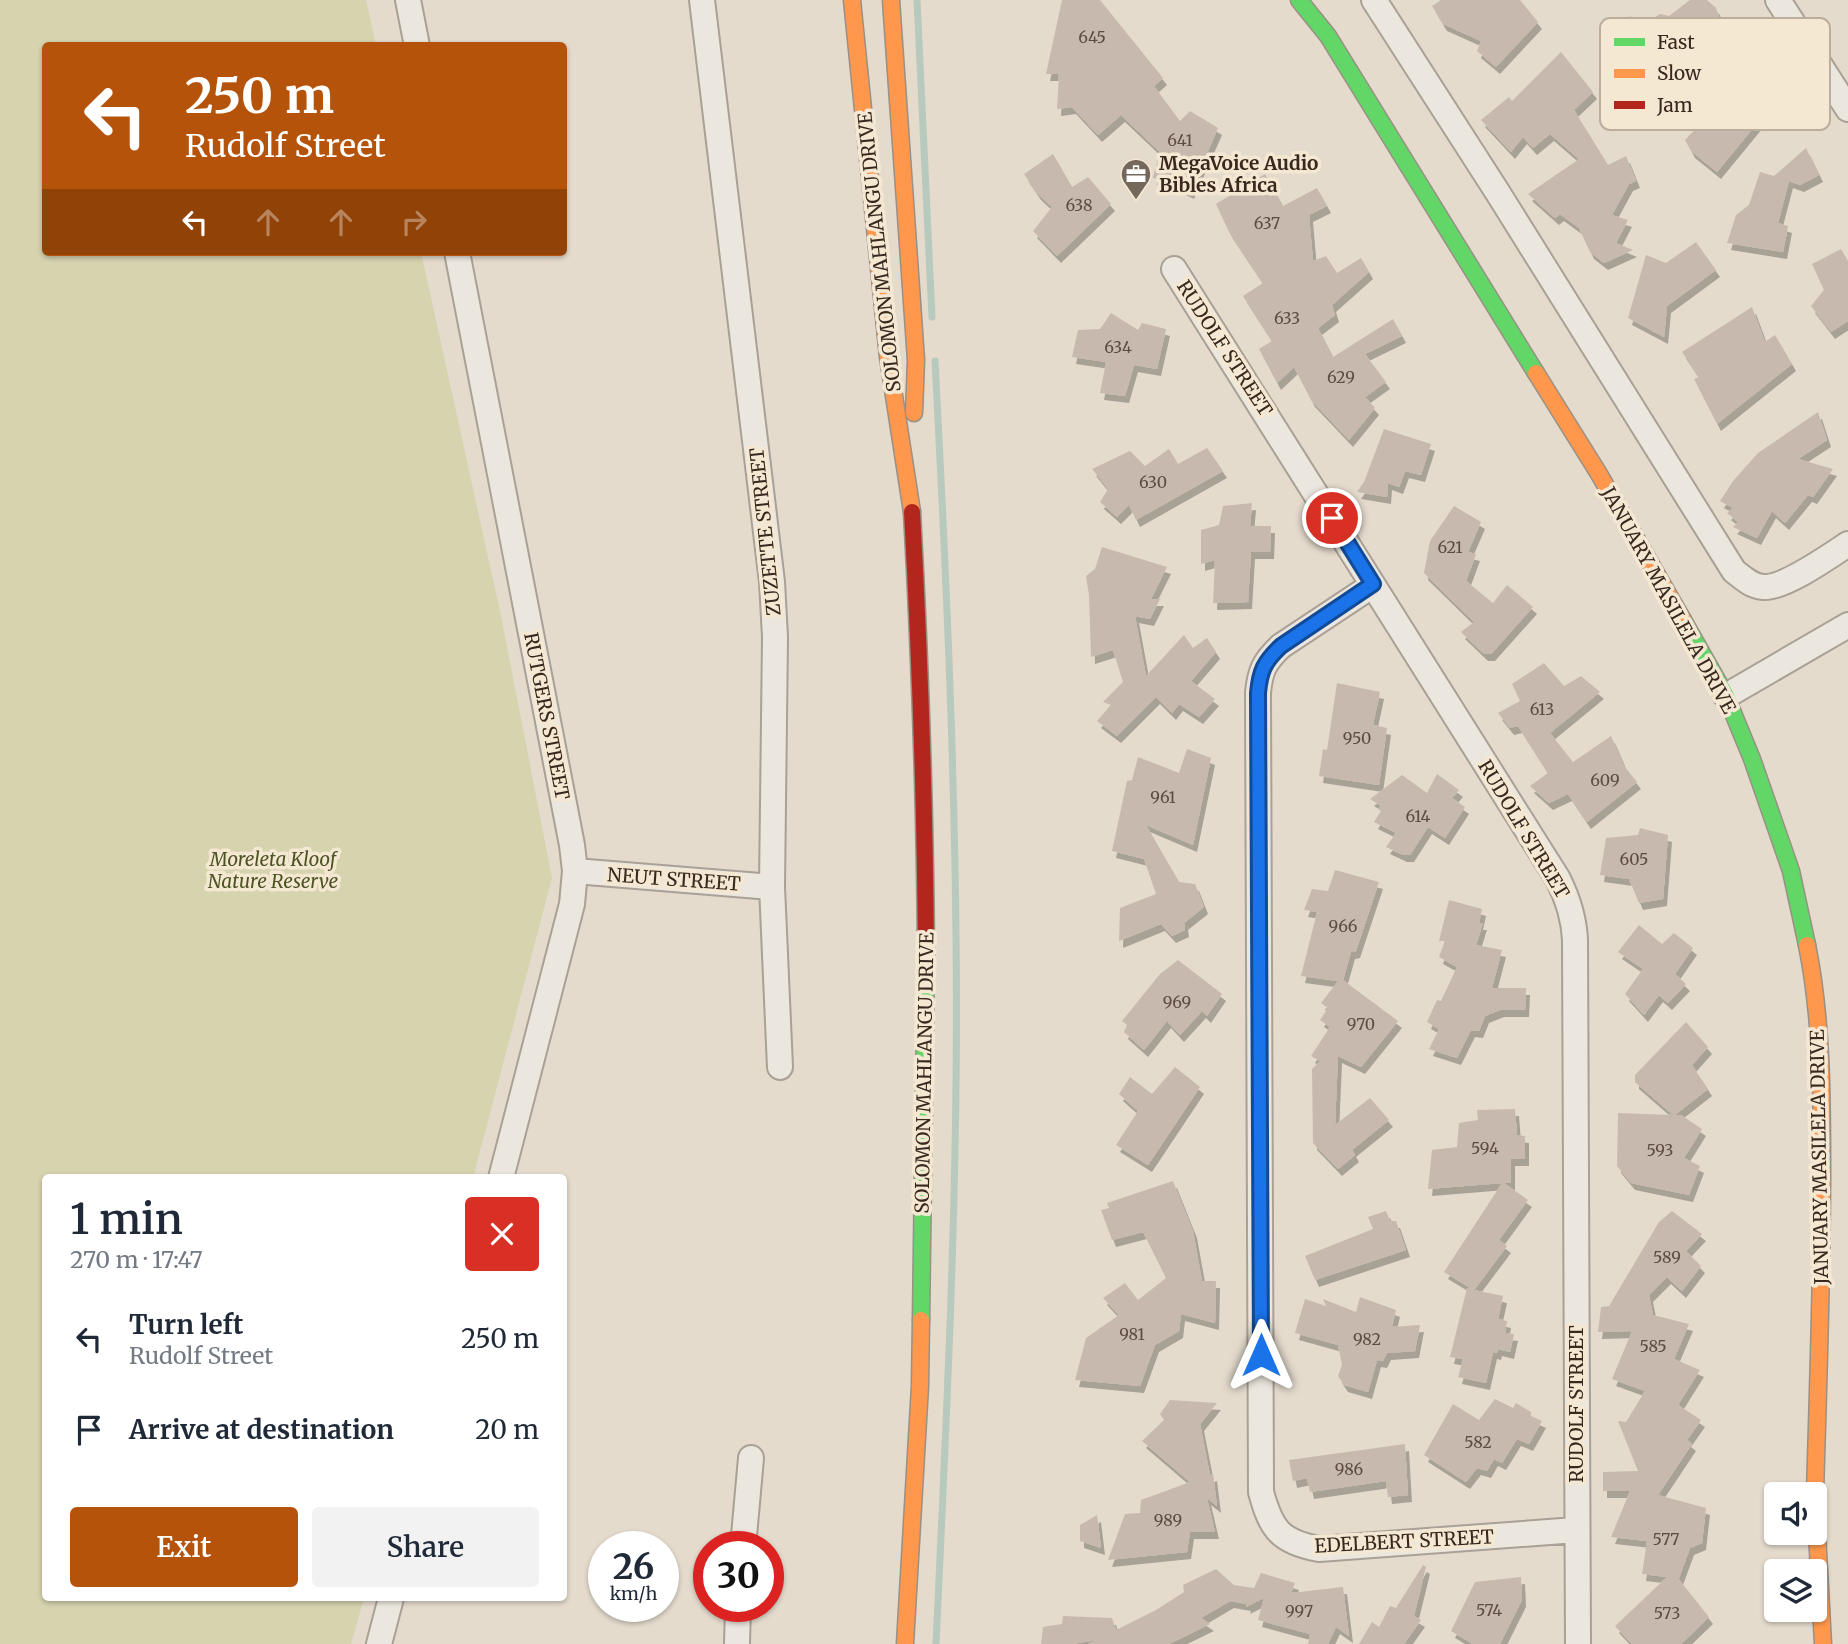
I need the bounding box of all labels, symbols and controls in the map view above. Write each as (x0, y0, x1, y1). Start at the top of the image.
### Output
legend (1600, 18, 1830, 130)
house number: 645 (1078, 27, 1106, 47)
text: Fast (1657, 30, 1695, 54)
text: Slow (1657, 61, 1702, 85)
text: 250 m (185, 65, 334, 126)
icon: left (70, 70, 161, 161)
text: Jam (1656, 93, 1693, 117)
street label: SOLOMON MAHLANGU DRIVE (852, 111, 906, 393)
text: Rudolf Street (185, 126, 386, 166)
house number: 641 (1167, 130, 1193, 150)
place label: MegaVoice Audio Bibles Africa (1159, 151, 1318, 197)
office icon: MegaVoice Audio Bibles Africa (1119, 157, 1153, 201)
house number: 638 (1065, 195, 1093, 215)
icon: left (176, 203, 214, 241)
icon: ahead (249, 203, 287, 241)
icon: ahead (322, 203, 360, 241)
icon: right (395, 203, 433, 241)
house number: 637 (1254, 213, 1280, 233)
street label: RUDOLF STREET (1172, 275, 1278, 421)
house number: 633 (1274, 308, 1300, 328)
house number: 634 (1104, 337, 1132, 357)
house number: 629 (1327, 367, 1355, 387)
street label: ZUZETTE STREET (744, 447, 786, 617)
house number: 630 (1139, 472, 1167, 492)
street label: JANUARY MASILELA DRIVE (1596, 482, 1741, 717)
pin (1302, 488, 1362, 548)
icon: arrive (1313, 499, 1351, 537)
house number: 621 (1437, 537, 1463, 557)
street label: RUTGERS STREET (519, 630, 575, 802)
house number: 613 (1530, 699, 1554, 719)
house number: 950 (1343, 728, 1371, 748)
street label: RUDOLF STREET (1473, 755, 1575, 903)
house number: 609 (1590, 770, 1620, 790)
house number: 961 (1150, 787, 1176, 807)
house number: 614 (1406, 806, 1431, 826)
park label: Moreleta Kloof Nature Reserve (208, 847, 339, 893)
house number: 605 (1620, 849, 1648, 869)
street label: NEUT STREET (606, 862, 742, 896)
house number: 966 (1329, 916, 1358, 936)
street label: SOLOMON MAHLANGU DRIVE (910, 932, 938, 1214)
house number: 969 (1163, 992, 1191, 1012)
house number: 970 (1347, 1014, 1375, 1034)
street label: JANUARY MASILELA DRIVE (1805, 1029, 1833, 1286)
house number: 594 (1471, 1138, 1499, 1158)
house number: 593 (1647, 1140, 1673, 1160)
text: 1 min (70, 1193, 183, 1245)
button: close (465, 1197, 539, 1271)
text: 270 m · 17:47 (70, 1245, 203, 1274)
house number: 589 (1653, 1247, 1681, 1267)
text: Turn left (129, 1308, 243, 1341)
position arrow (1224, 1318, 1298, 1392)
icon: left (70, 1320, 108, 1358)
text: 250 m (461, 1322, 539, 1355)
house number: 981 (1119, 1324, 1145, 1344)
street label: RUDOLF STREET (1564, 1325, 1588, 1483)
house number: 982 (1353, 1329, 1381, 1349)
house number: 585 (1639, 1336, 1667, 1356)
text: Rudolf Street (129, 1341, 273, 1370)
icon: arrive (70, 1411, 108, 1449)
text: Arrive at destination (129, 1413, 394, 1446)
text: 20 m (475, 1413, 539, 1446)
house number: 582 (1464, 1432, 1492, 1452)
house number: 986 (1335, 1459, 1364, 1479)
map controls (1764, 1482, 1827, 1622)
button: sound (1764, 1482, 1827, 1545)
button: Exit (70, 1507, 298, 1587)
button: Share (312, 1507, 539, 1587)
house number: 989 (1154, 1510, 1182, 1530)
street label: EDELBERT STREET (1314, 1524, 1494, 1558)
house number: 577 (1653, 1529, 1679, 1549)
speed limit sign: 30 (693, 1531, 784, 1622)
text: 26 (613, 1545, 654, 1589)
button: layers (1764, 1559, 1827, 1622)
text: km/h (610, 1582, 657, 1605)
house number: 574 (1476, 1600, 1502, 1620)
house number: 997 (1285, 1601, 1313, 1621)
house number: 573 (1654, 1603, 1680, 1623)

